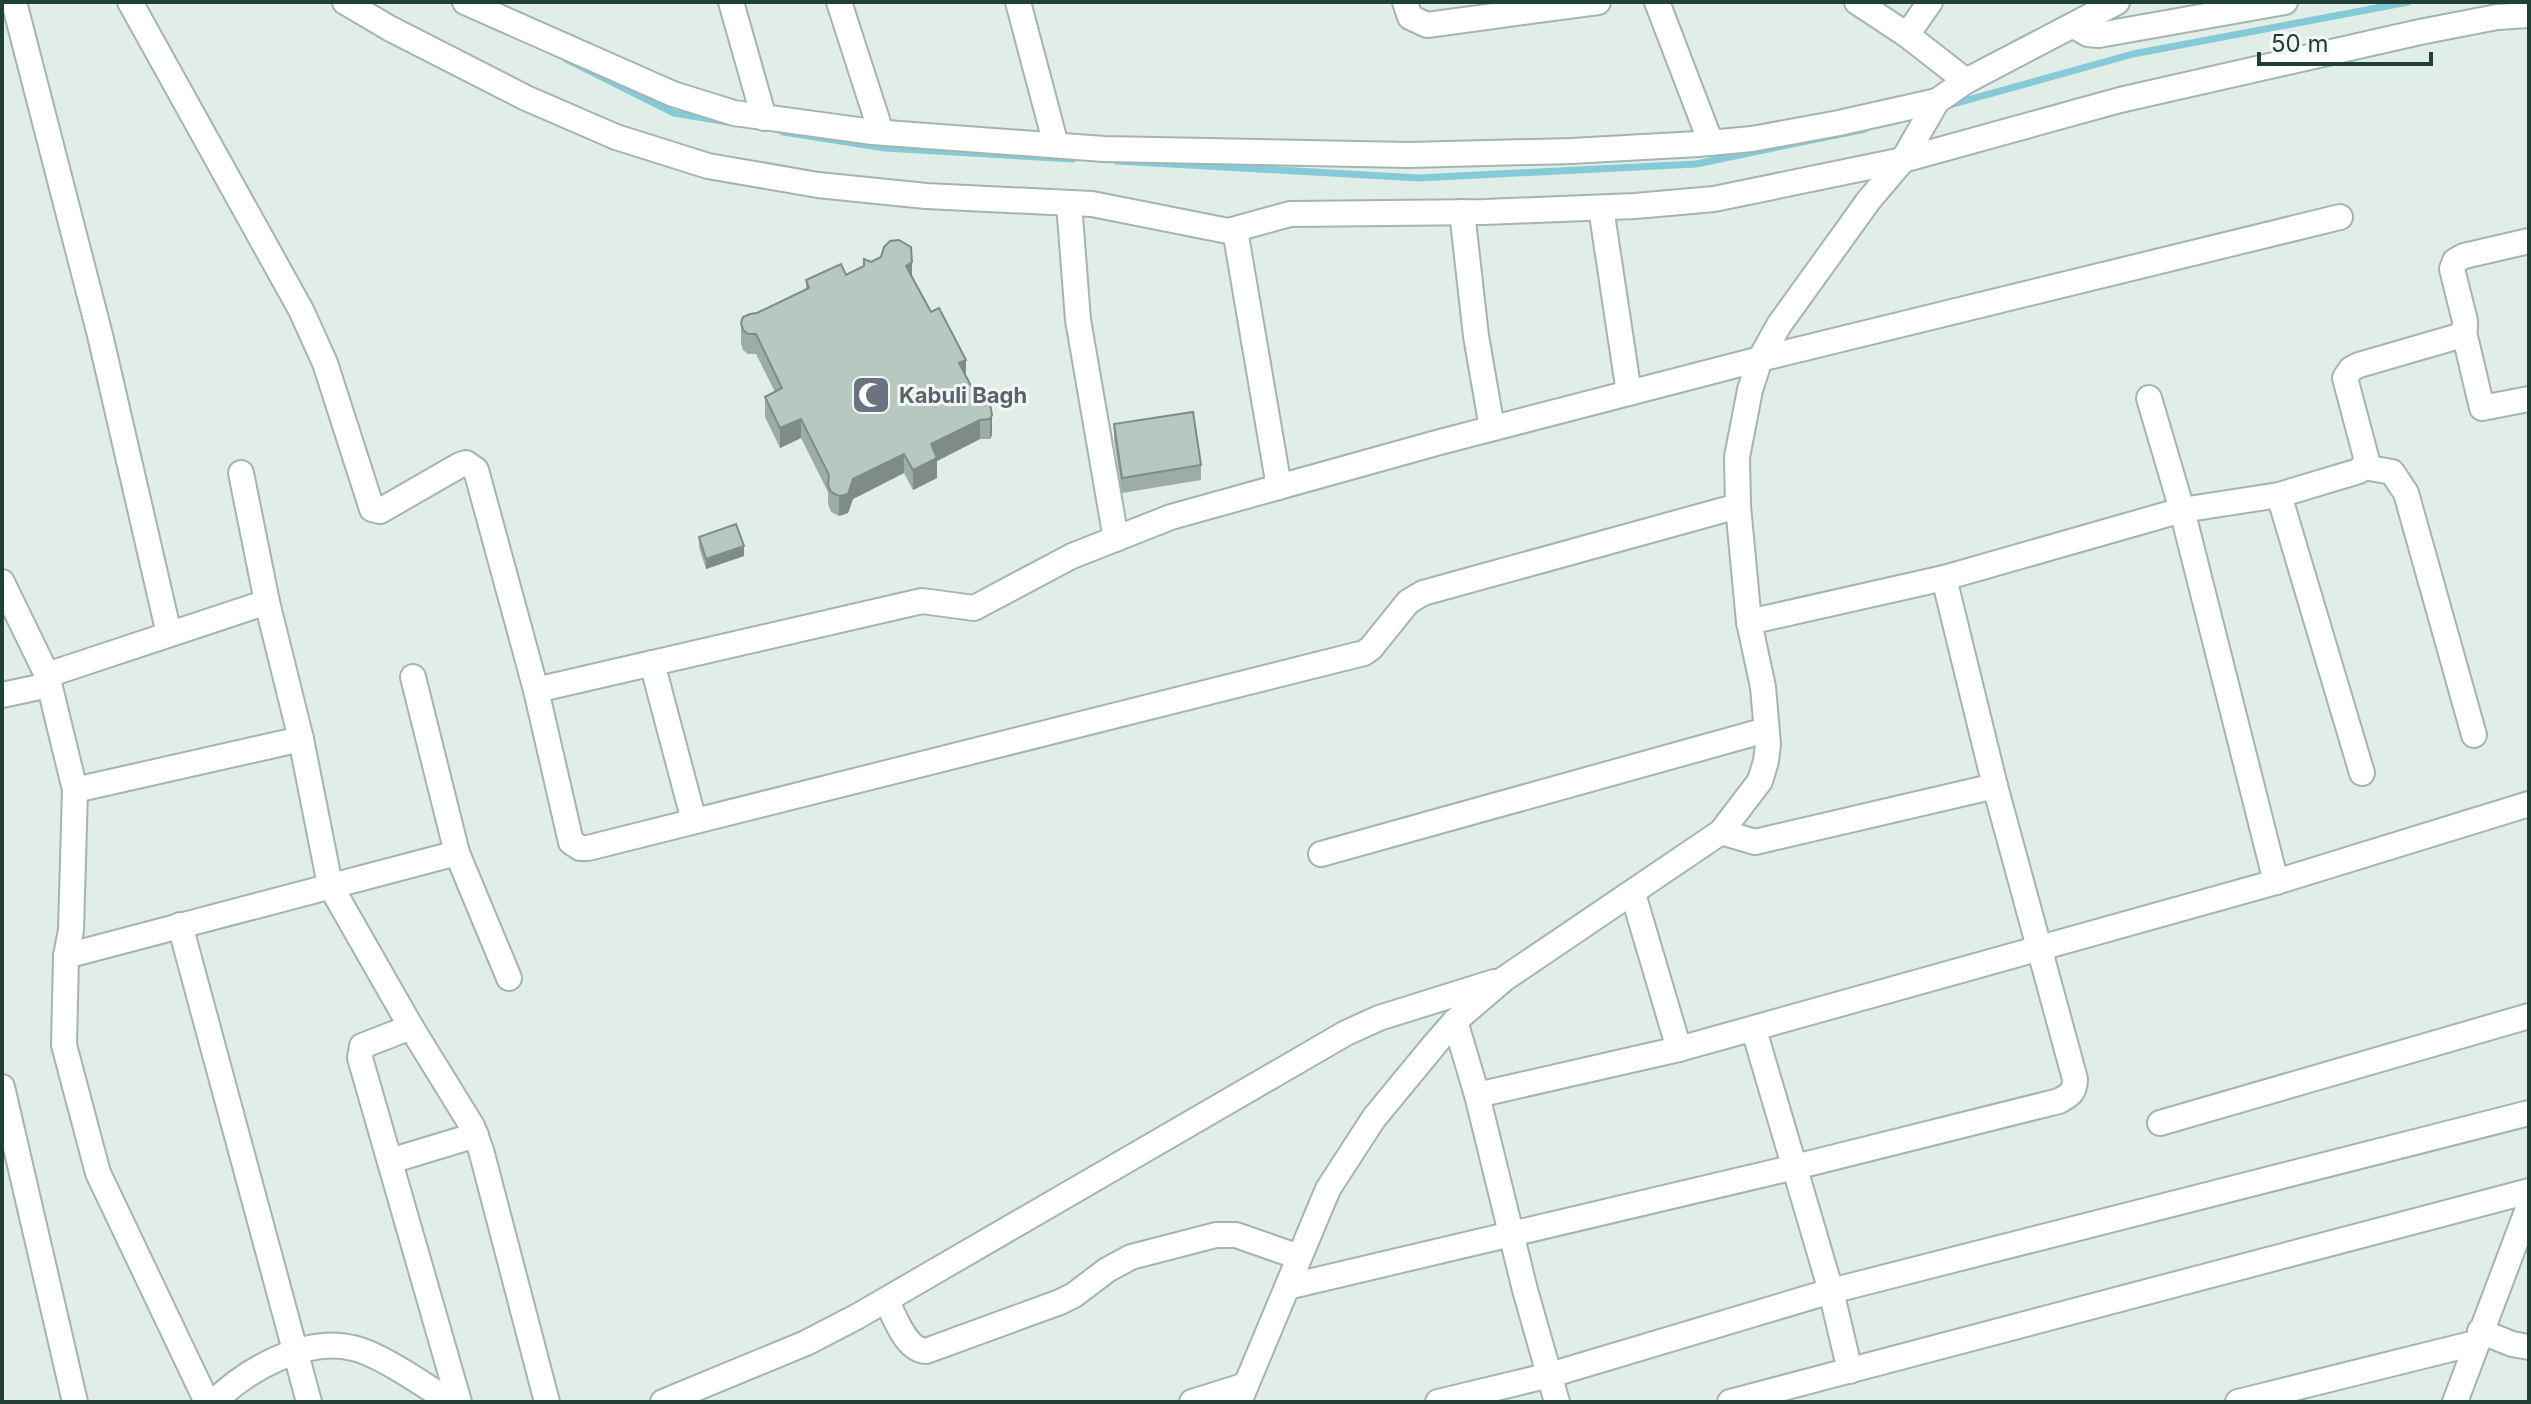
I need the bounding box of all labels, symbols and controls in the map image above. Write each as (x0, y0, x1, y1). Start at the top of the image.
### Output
scale bar (2259, 16, 2431, 66)
text: 50 m (2271, 29, 2329, 58)
mosque icon: Kabuli Bagh (850, 374, 892, 416)
place label: Kabuli Bagh (899, 382, 1027, 408)

